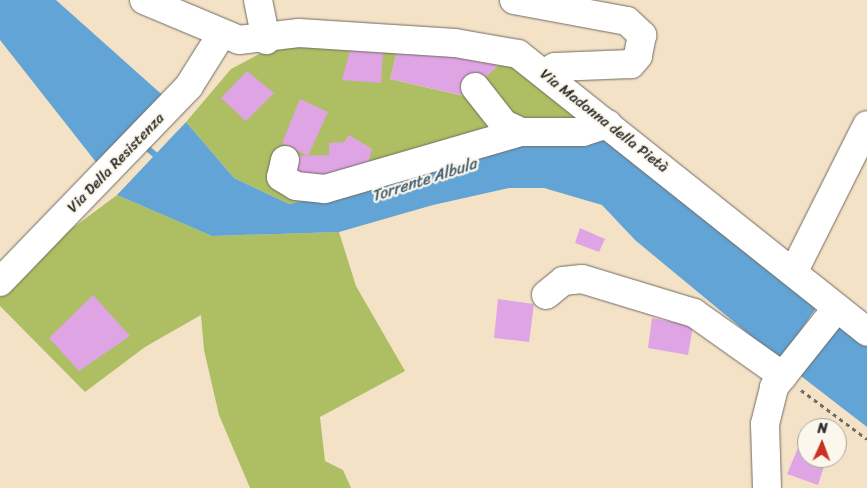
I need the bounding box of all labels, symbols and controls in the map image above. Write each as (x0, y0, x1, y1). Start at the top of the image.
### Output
street label: Via Madonna della Pietà (536, 65, 672, 177)
street label: Via Della Resistenza (64, 109, 168, 217)
water label: Torrente Albula (369, 154, 479, 206)
text: N (817, 416, 828, 441)
north arrow (797, 418, 847, 468)

